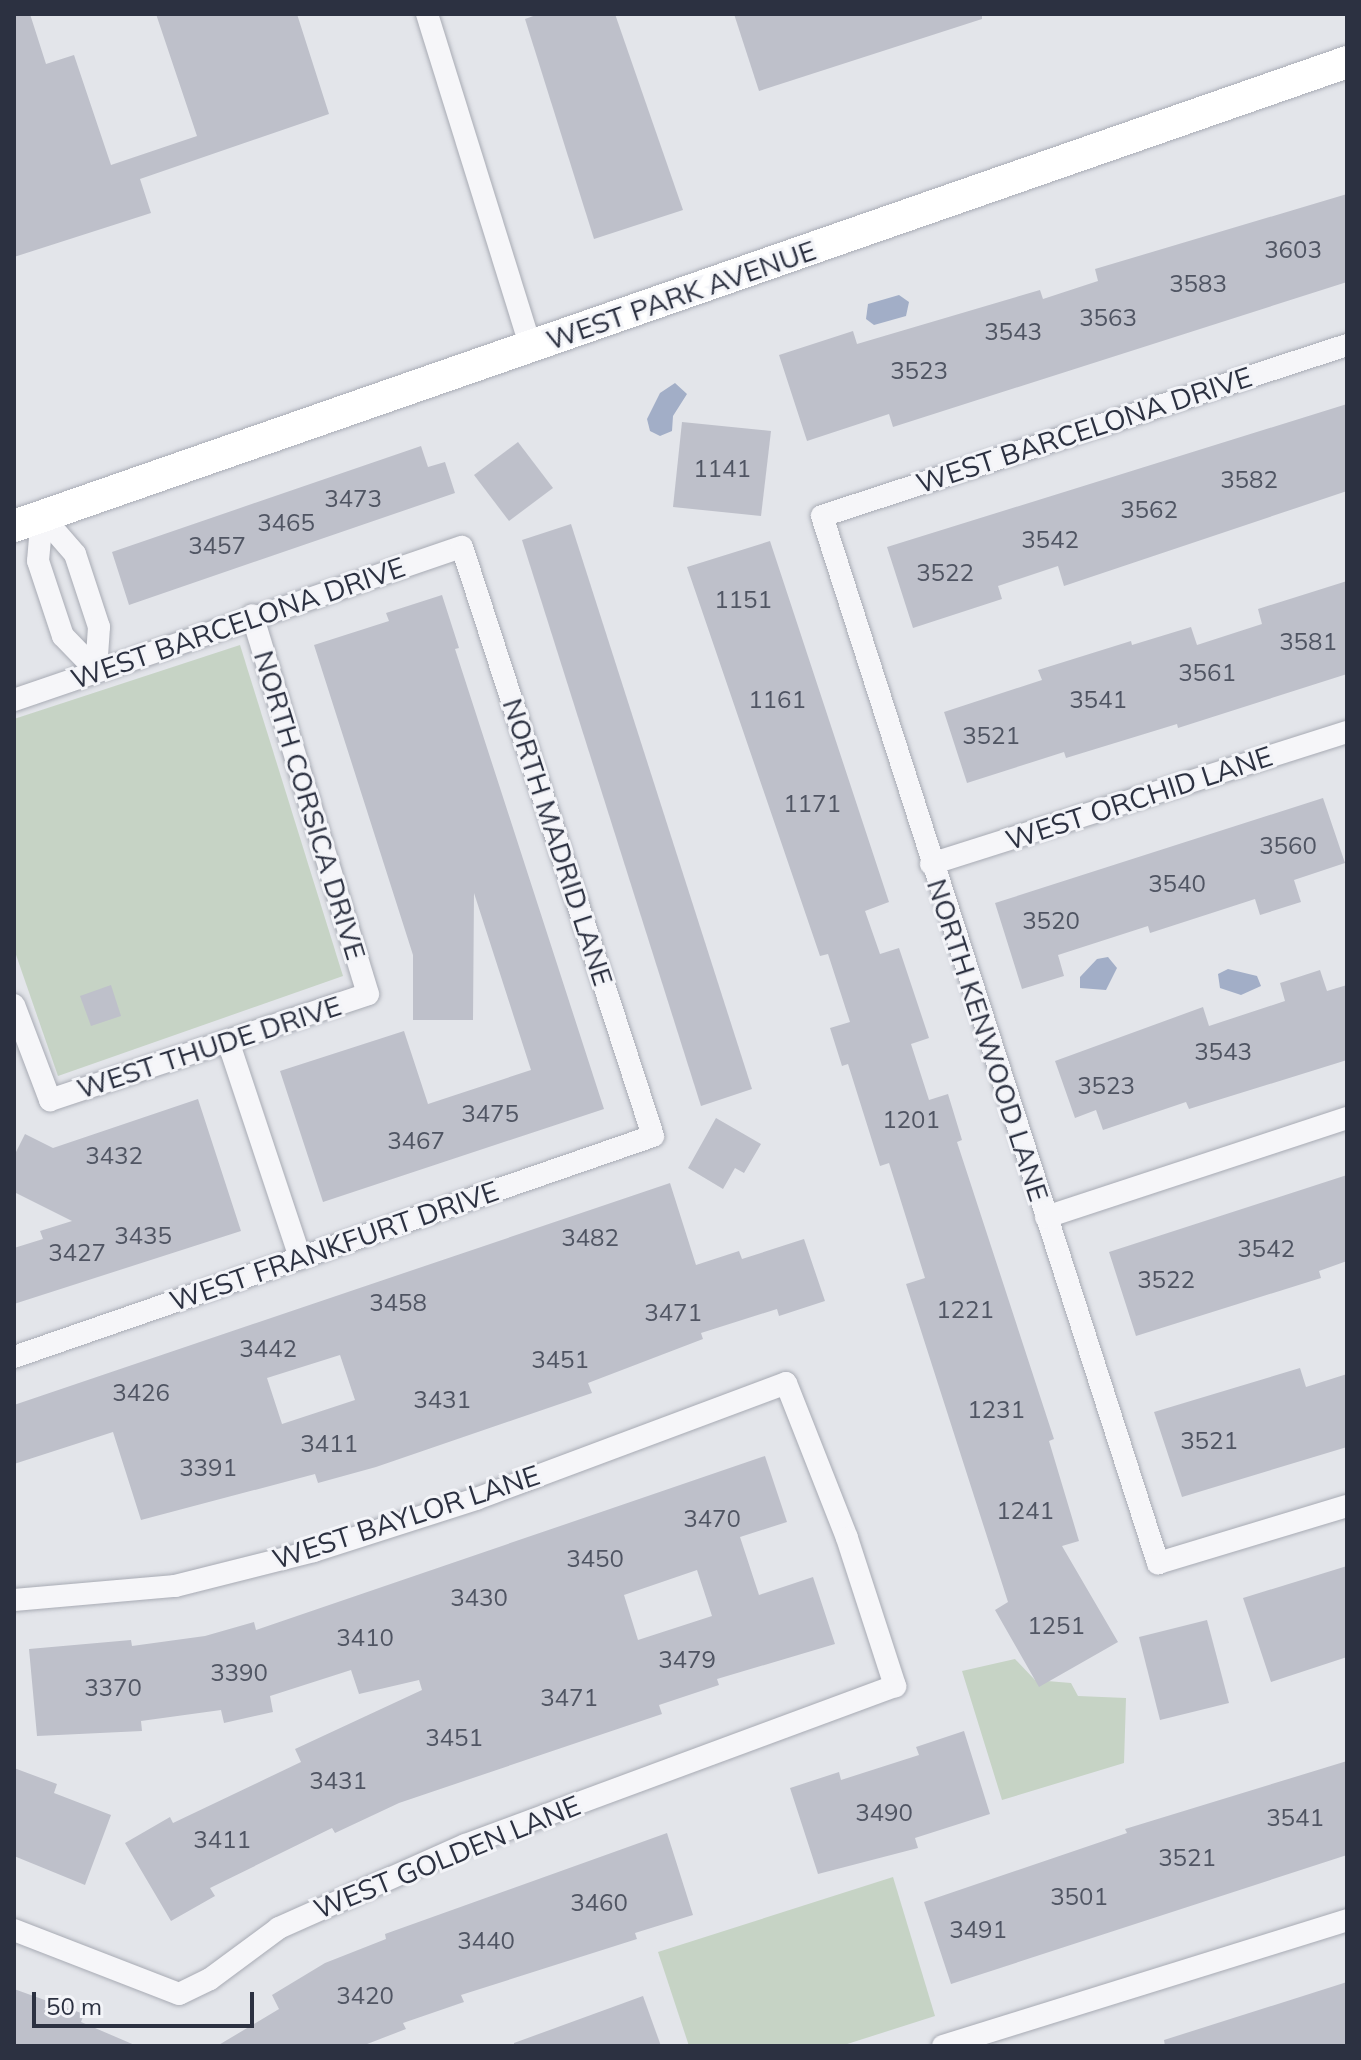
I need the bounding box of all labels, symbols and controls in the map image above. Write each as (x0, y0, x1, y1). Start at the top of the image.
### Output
street label: WEST PARK AVENUE (542, 233, 820, 357)
house number: 3603 (1264, 236, 1322, 264)
house number: 3583 (1169, 270, 1227, 298)
house number: 3563 (1079, 304, 1137, 332)
house number: 3543 (984, 318, 1042, 346)
house number: 3523 (890, 357, 948, 385)
street label: WEST BARCELONA DRIVE (912, 360, 1256, 500)
house number: 1141 (693, 455, 751, 483)
house number: 3582 (1220, 466, 1278, 494)
house number: 3473 (324, 485, 382, 513)
house number: 3562 (1120, 496, 1178, 524)
house number: 3465 (257, 509, 315, 537)
house number: 3542 (1021, 526, 1079, 554)
house number: 3457 (188, 532, 246, 560)
street label: WEST BARCELONA DRIVE (67, 550, 409, 696)
house number: 3522 (916, 559, 974, 587)
house number: 1151 (714, 586, 772, 614)
house number: 3581 (1279, 628, 1337, 656)
street label: NORTH CORSICA DRIVE (247, 646, 373, 964)
house number: 3561 (1178, 659, 1236, 687)
house number: 1161 (748, 686, 806, 714)
house number: 3541 (1069, 686, 1127, 714)
street label: NORTH MADRID LANE (496, 694, 620, 990)
house number: 3521 (962, 722, 1020, 750)
street label: WEST ORCHID LANE (1002, 739, 1276, 857)
house number: 1171 (783, 790, 841, 818)
house number: 3560 (1259, 832, 1317, 860)
house number: 3540 (1148, 870, 1206, 898)
street label: NORTH KENWOOD LANE (920, 875, 1056, 1205)
house number: 3520 (1022, 907, 1080, 935)
street label: WEST THUDE DRIVE (73, 988, 345, 1106)
house number: 3543 (1194, 1038, 1252, 1066)
house number: 3523 (1077, 1072, 1135, 1100)
house number: 3475 (461, 1100, 519, 1128)
house number: 1201 (882, 1106, 940, 1134)
house number: 3467 (387, 1127, 445, 1155)
house number: 3432 (85, 1142, 143, 1170)
street label: WEST FRANKFURT DRIVE (165, 1174, 503, 1318)
house number: 3435 (114, 1222, 172, 1250)
house number: 3482 (561, 1224, 619, 1252)
house number: 3542 (1237, 1235, 1295, 1263)
house number: 3427 (48, 1239, 106, 1267)
house number: 3522 (1137, 1266, 1195, 1294)
house number: 3458 (369, 1289, 427, 1317)
house number: 1221 (936, 1296, 994, 1324)
house number: 3471 (644, 1299, 702, 1327)
house number: 3442 (239, 1335, 297, 1363)
house number: 3451 (531, 1346, 589, 1374)
house number: 3426 (112, 1379, 170, 1407)
house number: 3431 (413, 1386, 471, 1414)
house number: 1231 (967, 1396, 1025, 1424)
house number: 3521 (1180, 1427, 1238, 1455)
house number: 3411 (300, 1430, 358, 1458)
house number: 3391 (179, 1454, 237, 1482)
street label: WEST BAYLOR LANE (268, 1458, 544, 1576)
house number: 1241 (996, 1497, 1054, 1525)
house number: 3470 (683, 1505, 741, 1533)
house number: 3450 (566, 1545, 624, 1573)
house number: 3430 (450, 1584, 508, 1612)
house number: 1251 (1027, 1612, 1085, 1640)
house number: 3410 (336, 1624, 394, 1652)
house number: 3479 (658, 1646, 716, 1674)
house number: 3390 (210, 1659, 268, 1687)
house number: 3370 (84, 1674, 142, 1702)
house number: 3471 (540, 1684, 598, 1712)
house number: 3451 (425, 1724, 483, 1752)
house number: 3431 (309, 1767, 367, 1795)
street label: WEST GOLDEN LANE (309, 1788, 585, 1926)
house number: 3490 (855, 1799, 913, 1827)
house number: 3541 (1266, 1804, 1324, 1832)
house number: 3411 (193, 1826, 251, 1854)
house number: 3521 (1158, 1844, 1216, 1872)
house number: 3501 (1050, 1883, 1108, 1911)
house number: 3460 (570, 1889, 628, 1917)
house number: 3491 (949, 1916, 1007, 1944)
house number: 3440 (457, 1927, 515, 1955)
scale bar (36, 1976, 258, 2026)
house number: 3420 (336, 1982, 394, 2010)
text: 50 m (46, 1991, 102, 2021)

